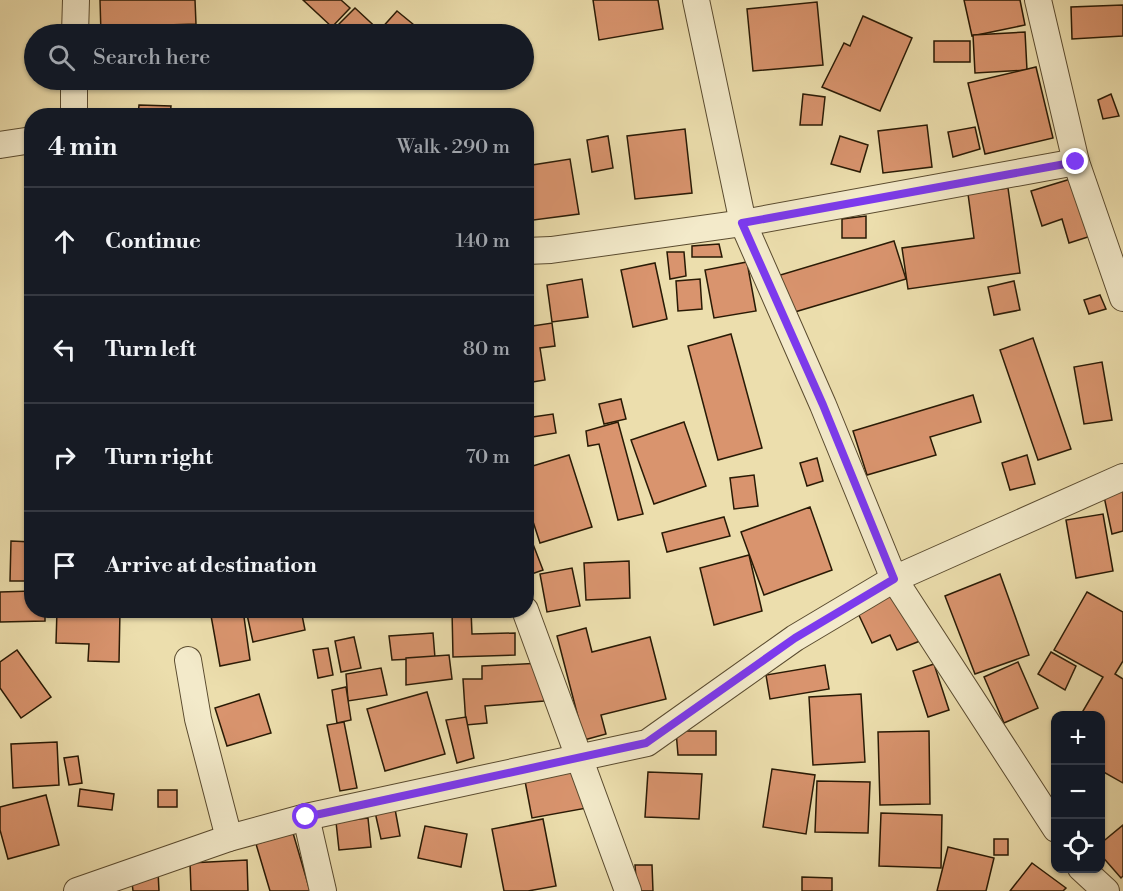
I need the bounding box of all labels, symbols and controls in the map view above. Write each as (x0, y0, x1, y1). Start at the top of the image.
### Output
search box (24, 24, 534, 90)
icon: search (45, 41, 78, 74)
text: Search here (93, 44, 210, 71)
text: 4 min (48, 131, 118, 163)
text: Walk · 290 m (397, 135, 510, 160)
route end (1062, 148, 1088, 174)
icon: ahead (48, 225, 81, 258)
text: Continue (105, 228, 201, 255)
text: 140 m (455, 229, 510, 254)
icon: left (48, 333, 81, 366)
text: Turn left (105, 336, 196, 363)
text: 80 m (463, 337, 510, 362)
icon: right (48, 441, 81, 474)
text: Turn right (105, 444, 213, 471)
text: 70 m (466, 445, 510, 470)
icon: arrive (48, 549, 81, 582)
text: Arrive at destination (105, 552, 317, 579)
map controls (1051, 711, 1105, 873)
button: + (1051, 711, 1105, 765)
button: − (1051, 765, 1105, 819)
route start (292, 803, 318, 829)
button: locate (1051, 819, 1105, 873)

